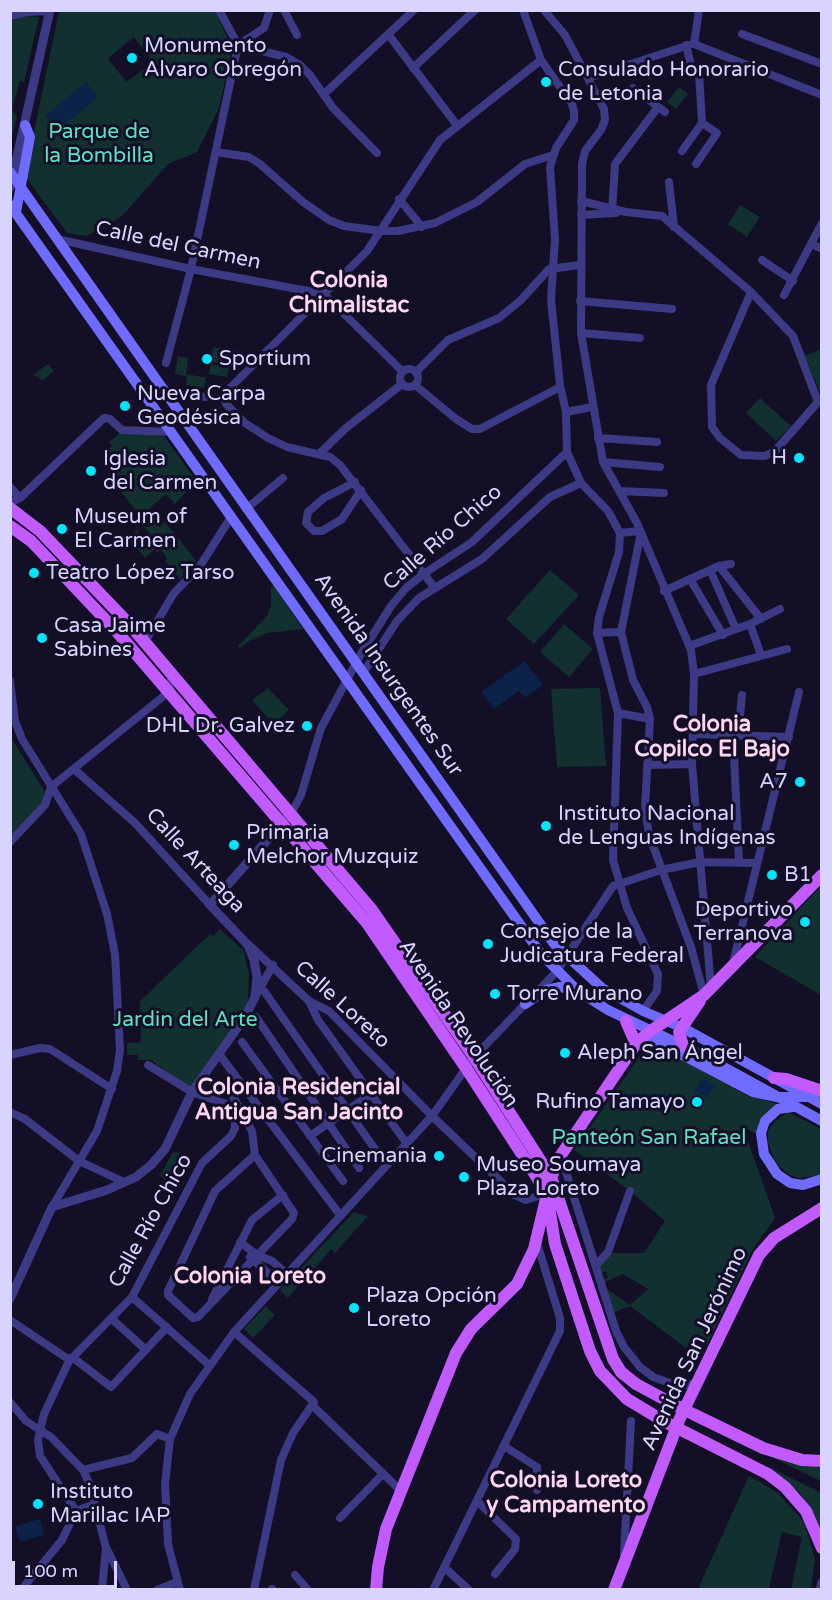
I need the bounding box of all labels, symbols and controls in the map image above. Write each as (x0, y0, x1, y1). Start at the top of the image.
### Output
place label: Monumento Alvaro Obregón (144, 33, 302, 83)
marker: Monumento Alvaro Obregón (125, 51, 139, 65)
place label: Consulado Honorario de Letonia (558, 57, 769, 107)
marker: Consulado Honorario de Letonia (539, 75, 553, 89)
park label: Parque de la Bombilla (44, 119, 154, 169)
street label: Calle del Carmen (93, 216, 263, 276)
district label: Colonia Chimalistac (289, 268, 409, 320)
place label: Sportium (219, 346, 311, 372)
marker: Sportium (200, 352, 214, 366)
place label: Nueva Carpa Geodésica (137, 381, 266, 431)
marker: Nueva Carpa Geodésica (118, 399, 132, 413)
place label: H (771, 445, 787, 471)
place label: Iglesia del Carmen (103, 446, 217, 496)
marker: H (792, 451, 806, 465)
marker: Iglesia del Carmen (84, 464, 98, 478)
street label: Calle Río Chico (378, 480, 508, 596)
place label: Museum of El Carmen (74, 504, 187, 554)
marker: Museum of El Carmen (55, 522, 69, 536)
place label: Teatro López Tarso (46, 560, 235, 586)
marker: Teatro López Tarso (27, 566, 41, 580)
street label: Avenida Insurgentes Sur (308, 569, 468, 781)
place label: Casa Jaime Sabines (54, 613, 166, 663)
marker: Casa Jaime Sabines (35, 631, 49, 645)
district label: Colonia Copilco El Bajo (634, 712, 790, 764)
place label: DHL Dr. Galvez (146, 713, 295, 739)
marker: DHL Dr. Galvez (300, 719, 314, 733)
place label: A7 (759, 769, 788, 795)
marker: A7 (793, 775, 807, 789)
place label: Instituto Nacional de Lenguas Indígenas (558, 801, 776, 851)
street label: Calle Arteaga (140, 803, 250, 919)
marker: Instituto Nacional de Lenguas Indígenas (539, 819, 553, 833)
place label: Primaria Melchor Muzquiz (246, 820, 418, 870)
marker: Primaria Melchor Muzquiz (227, 838, 241, 852)
place label: B1 (784, 862, 812, 888)
marker: B1 (765, 868, 779, 882)
place label: Deportivo Terranova (694, 897, 793, 947)
marker: Deportivo Terranova (798, 915, 812, 929)
place label: Consejo de la Judicatura Federal (500, 919, 684, 969)
street label: Avenida Revolución (393, 935, 523, 1113)
marker: Consejo de la Judicatura Federal (481, 937, 495, 951)
street label: Calle Loreto (289, 956, 395, 1054)
place label: Torre Murano (507, 981, 643, 1007)
marker: Torre Murano (488, 987, 502, 1001)
park label: Jardin del Arte (112, 1007, 258, 1033)
place label: Aleph San Ángel (577, 1040, 743, 1066)
marker: Aleph San Ángel (558, 1046, 572, 1060)
district label: Colonia Residencial Antigua San Jacinto (195, 1075, 403, 1126)
place label: Rufino Tamayo (535, 1089, 685, 1115)
marker: Rufino Tamayo (690, 1095, 704, 1109)
park label: Panteón San Rafael (552, 1125, 746, 1151)
place label: Cinemania (322, 1143, 427, 1169)
marker: Cinemania (432, 1149, 446, 1163)
street label: Calle Río Chico (104, 1150, 198, 1292)
place label: Museo Soumaya Plaza Loreto (476, 1152, 641, 1202)
marker: Museo Soumaya Plaza Loreto (457, 1170, 471, 1184)
street label: Avenida San Jerónimo (637, 1243, 753, 1455)
district label: Colonia Loreto (174, 1264, 326, 1290)
place label: Plaza Opción Loreto (366, 1283, 497, 1333)
marker: Plaza Opción Loreto (347, 1301, 361, 1315)
district label: Colonia Loreto y Campamento (486, 1468, 646, 1520)
place label: Instituto Marillac IAP (50, 1479, 170, 1529)
marker: Instituto Marillac IAP (31, 1497, 45, 1511)
scale bar (15, 1549, 120, 1587)
text: 100 m (23, 1560, 78, 1582)

